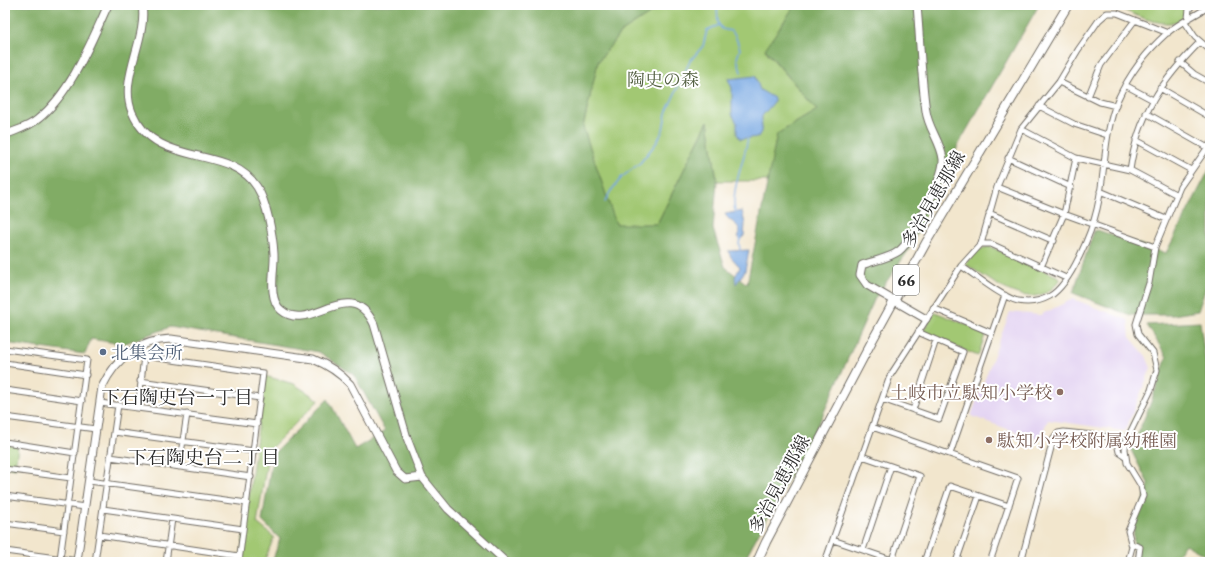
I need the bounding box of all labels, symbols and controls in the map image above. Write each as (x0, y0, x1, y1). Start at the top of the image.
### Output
park label: 陶史の森 (627, 68, 699, 91)
street label: 多治見恵那線 (896, 146, 970, 252)
road number: 66 (893, 265, 919, 295)
place label: 北集会所 (111, 341, 183, 364)
marker: 北集会所 (98, 347, 108, 357)
place label: 土岐市立駄知小学校 (890, 381, 1052, 404)
district label: 下石陶史台一丁目 (101, 385, 253, 410)
marker: 土岐市立駄知小学校 (1055, 387, 1065, 397)
place label: 駄知小学校附属幼稚園 (997, 429, 1177, 452)
street label: 多治見恵那線 (743, 431, 815, 537)
marker: 駄知小学校附属幼稚園 (984, 435, 994, 445)
district label: 下石陶史台二丁目 (128, 445, 280, 470)

